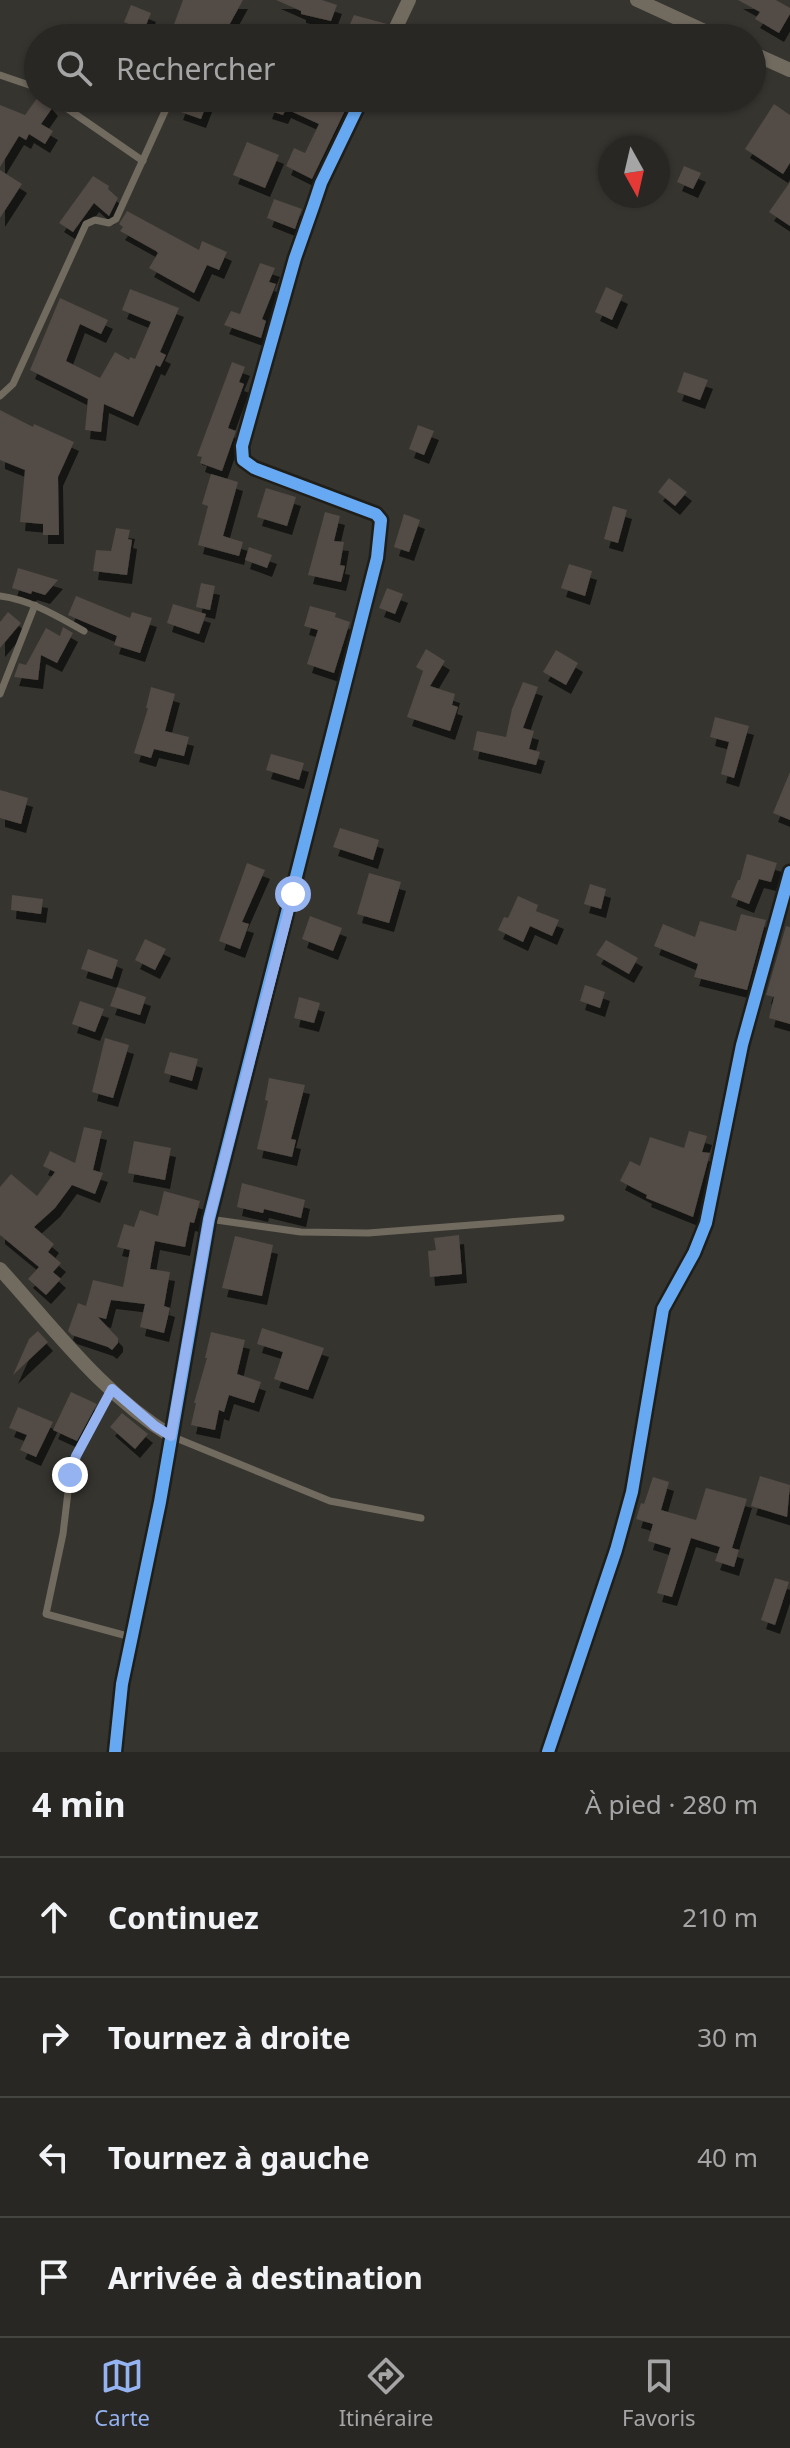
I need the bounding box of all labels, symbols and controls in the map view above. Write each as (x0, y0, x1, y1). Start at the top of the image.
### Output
search box (24, 24, 766, 112)
icon: search (52, 46, 96, 90)
text: Rechercher (116, 48, 275, 89)
north arrow (598, 136, 670, 208)
route start (275, 876, 311, 912)
route end (52, 1457, 88, 1493)
text: 4 min (32, 1781, 126, 1827)
text: À pied · 280 m (585, 1786, 758, 1822)
icon: ahead (32, 1895, 76, 1939)
text: Continuez (108, 1897, 259, 1938)
text: 210 m (682, 1899, 758, 1935)
icon: right (32, 2015, 76, 2059)
text: Tournez à droite (108, 2017, 351, 2058)
text: 30 m (697, 2019, 758, 2055)
icon: left (32, 2135, 76, 2179)
text: Tournez à gauche (108, 2137, 370, 2178)
text: 40 m (697, 2139, 758, 2175)
icon: arrive (32, 2255, 76, 2299)
text: Arrivée à destination (108, 2257, 423, 2298)
tab: Carte (94, 2354, 150, 2432)
tab: Itinéraire (339, 2354, 433, 2432)
tab: Favoris (622, 2354, 696, 2432)

